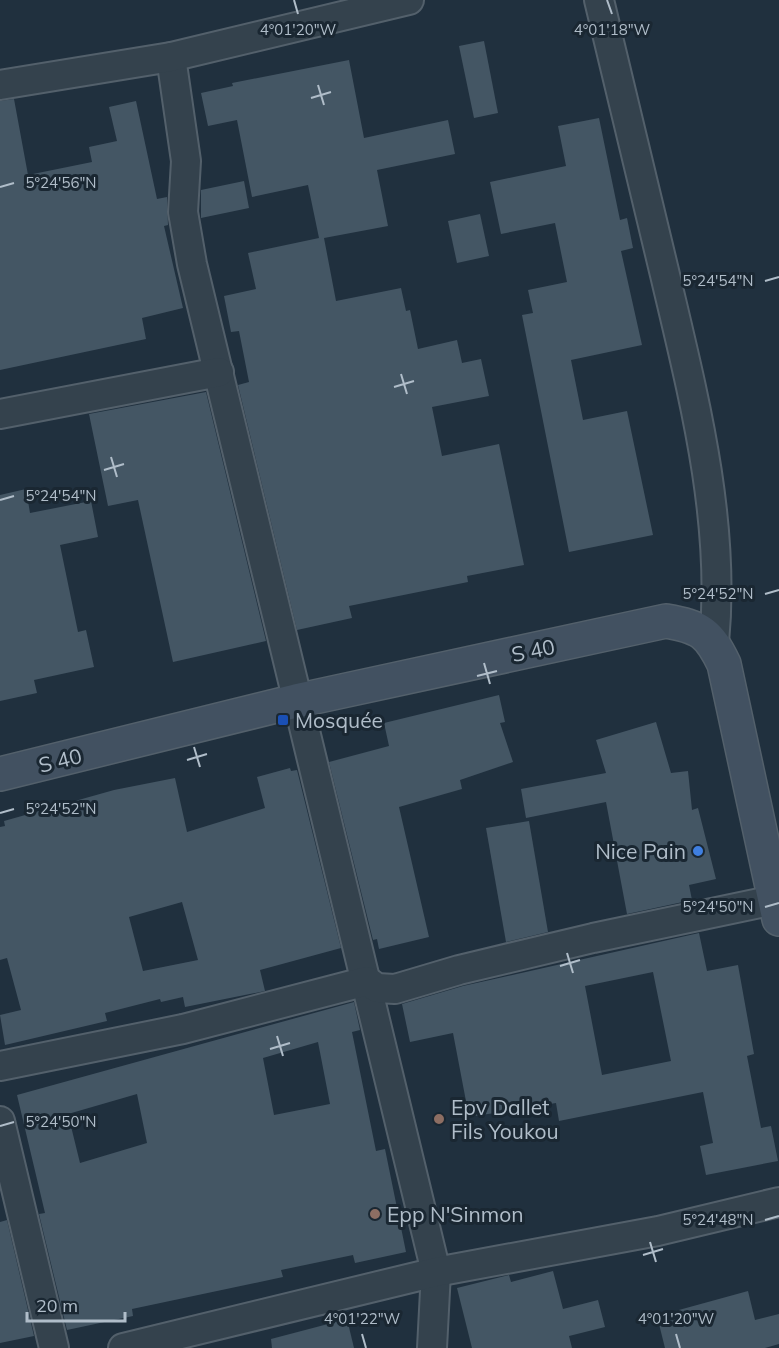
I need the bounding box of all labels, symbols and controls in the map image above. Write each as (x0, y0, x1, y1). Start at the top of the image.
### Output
text: 4°01'20"W (260, 20, 337, 39)
text: 4°01'18"W (574, 20, 651, 39)
text: 5°24'56"N (26, 173, 96, 192)
text: 5°24'54"N (683, 271, 753, 290)
text: 5°24'54"N (26, 486, 96, 505)
text: 5°24'52"N (683, 584, 753, 603)
street label: S 40 (509, 633, 557, 667)
place label: Mosquée (295, 707, 383, 733)
marker: Mosquée (276, 713, 290, 727)
street label: S 40 (36, 742, 84, 778)
text: 5°24'52"N (26, 799, 96, 818)
place label: Nice Pain (595, 838, 686, 864)
marker: Nice Pain (691, 844, 705, 858)
text: 5°24'50"N (683, 897, 753, 916)
place label: Epv Dallet Fils Youkou (451, 1094, 559, 1144)
text: 5°24'50"N (26, 1112, 96, 1131)
marker: Epv Dallet Fils Youkou (432, 1112, 446, 1126)
place label: Epp N'Sinmon (387, 1201, 523, 1227)
marker: Epp N'Sinmon (368, 1207, 382, 1221)
text: 5°24'48"N (683, 1210, 753, 1229)
scale bar (27, 1285, 124, 1323)
text: 20 m (36, 1294, 78, 1317)
text: 4°01'22"W (324, 1309, 401, 1328)
text: 4°01'20"W (638, 1309, 715, 1328)

